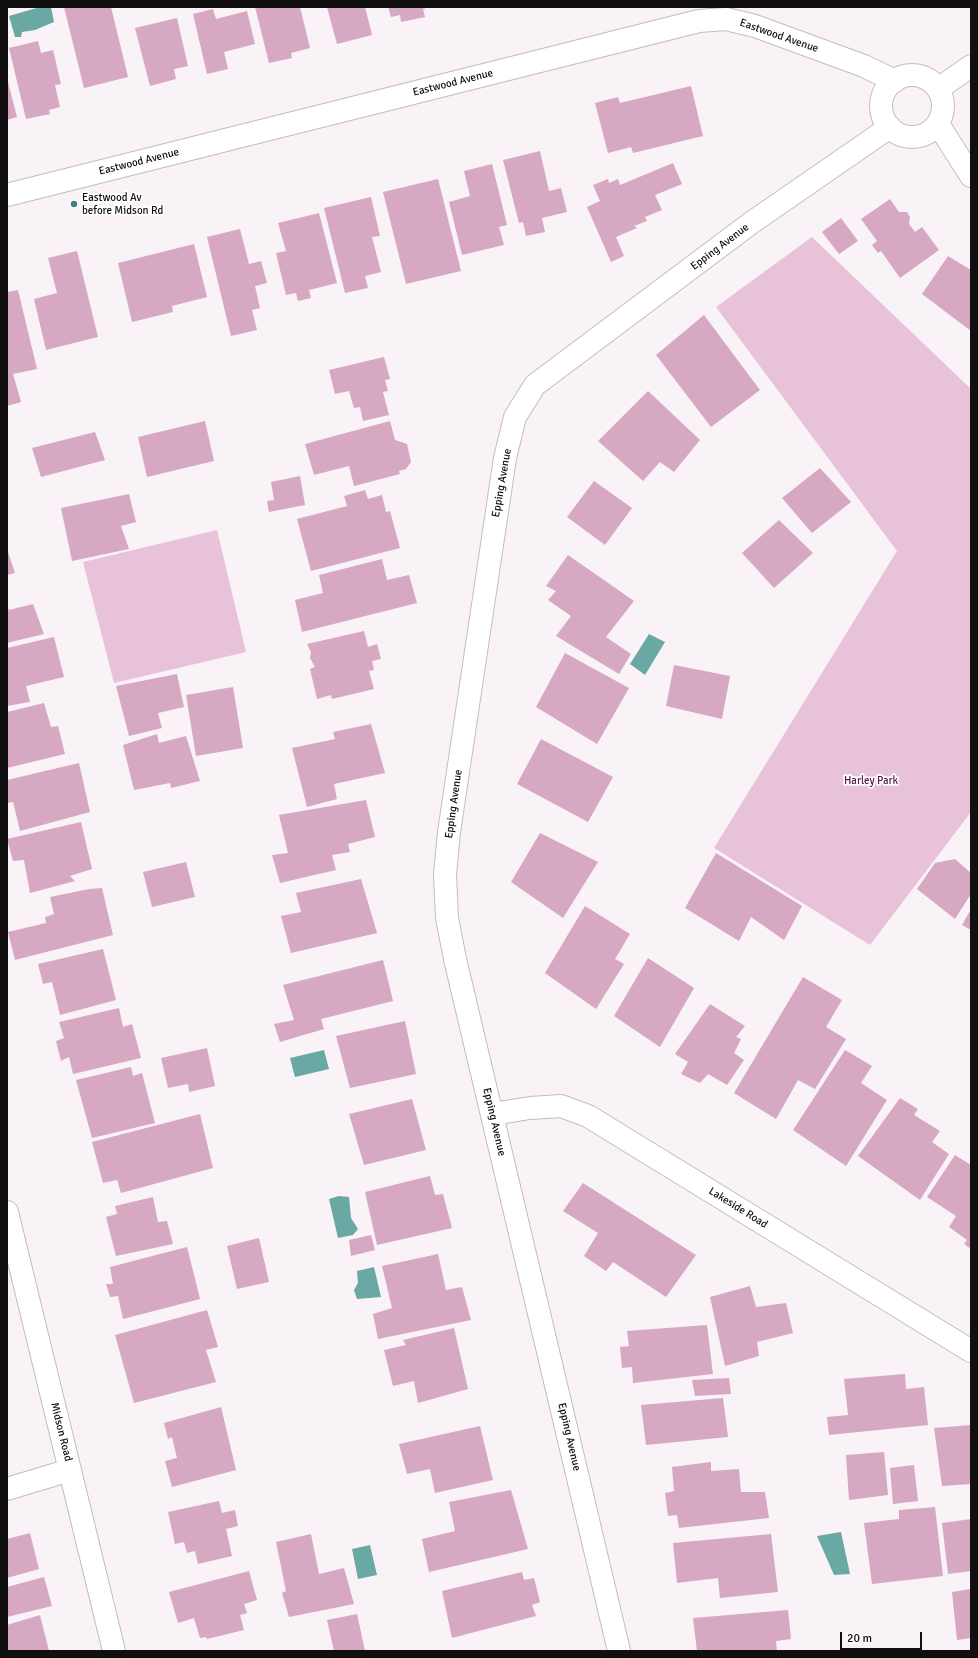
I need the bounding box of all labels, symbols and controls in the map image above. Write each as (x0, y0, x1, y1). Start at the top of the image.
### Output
street label: Eastwood Avenue (738, 16, 820, 56)
street label: Eastwood Avenue (411, 67, 495, 99)
street label: Eastwood Avenue (97, 146, 181, 178)
place label: Eastwood Av before Midson Rd (82, 191, 163, 217)
marker: Eastwood Av before Midson Rd (69, 199, 79, 209)
street label: Epping Avenue (688, 221, 752, 273)
street label: Epping Avenue (489, 448, 515, 518)
street label: Epping Avenue (443, 769, 465, 839)
park label: Harley Park (844, 774, 898, 788)
street label: Epping Avenue (480, 1087, 508, 1157)
street label: Lakeside Road (706, 1185, 770, 1231)
street label: Midson Road (47, 1401, 75, 1463)
street label: Epping Avenue (555, 1402, 583, 1472)
scale bar (842, 1624, 924, 1650)
text: 20 m (847, 1631, 872, 1646)

